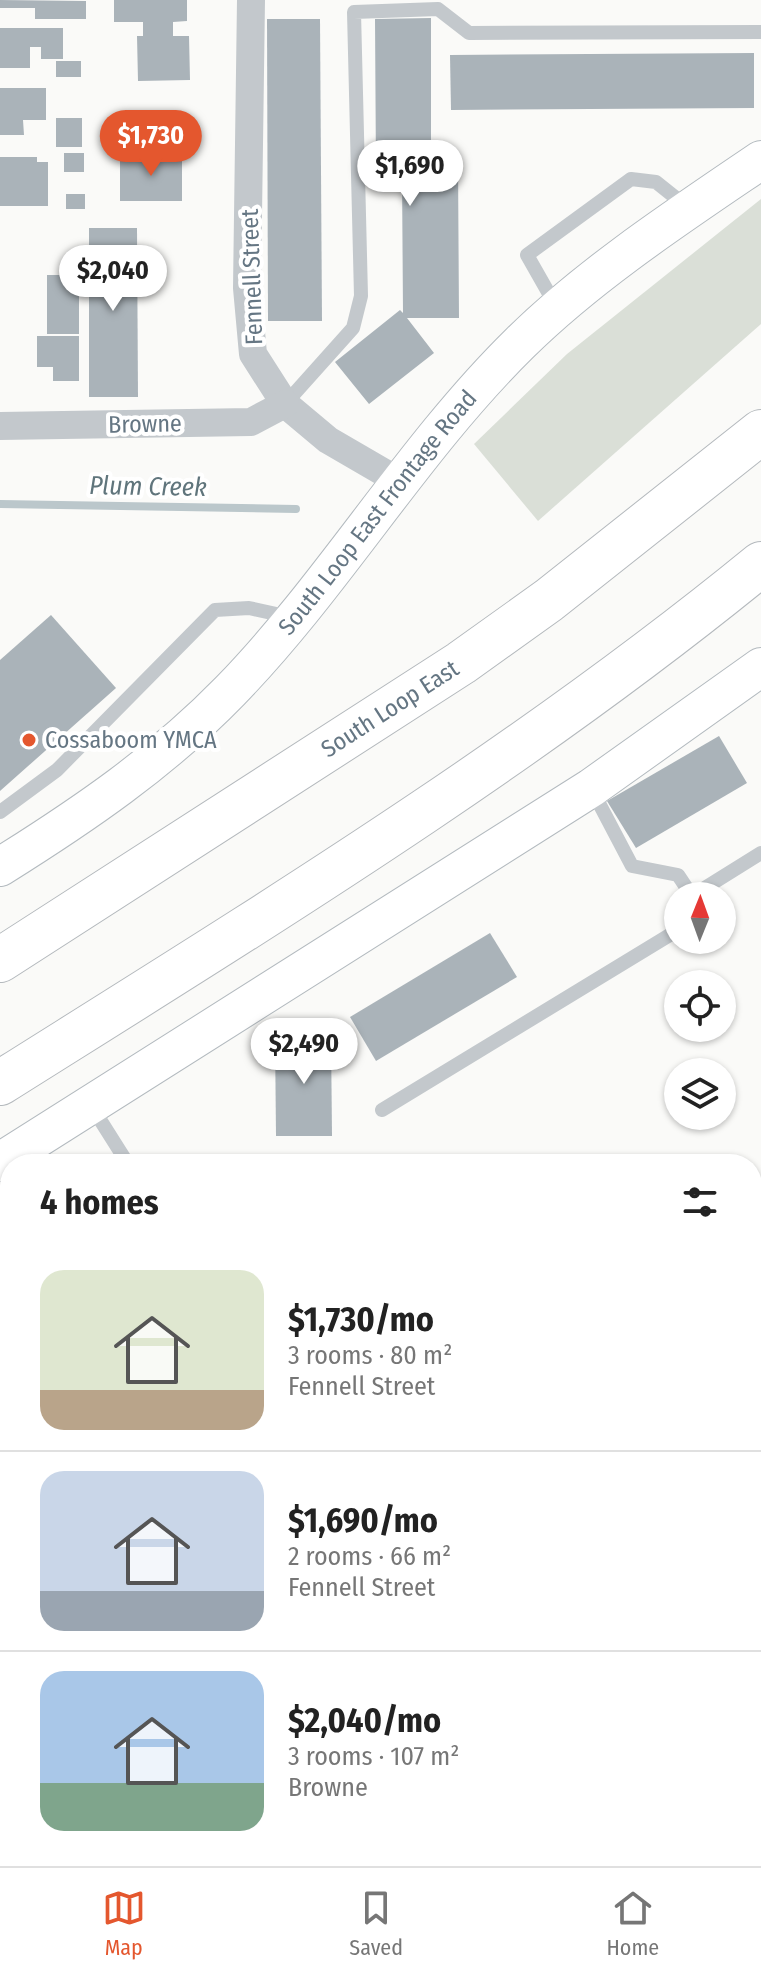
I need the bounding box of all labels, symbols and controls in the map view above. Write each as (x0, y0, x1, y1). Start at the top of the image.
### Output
pin: $1,730 (86, 110, 216, 178)
text: $1,730 (118, 120, 184, 151)
pin: $1,690 (345, 140, 475, 208)
text: $1,690 (375, 150, 445, 181)
street label: Fennell Street (236, 208, 268, 345)
pin: $2,040 (48, 245, 178, 313)
text: $2,040 (77, 255, 149, 286)
street label: South Loop East Frontage Road (273, 385, 483, 641)
street label: Browne (108, 409, 182, 439)
water label: Plum Creek (89, 470, 207, 503)
street label: South Loop East (316, 654, 464, 763)
place label: Cossaboom YMCA (45, 726, 217, 754)
marker: Cossaboom YMCA (20, 731, 38, 749)
north arrow (664, 882, 736, 954)
map controls (664, 882, 736, 1130)
button: locate (664, 970, 736, 1042)
pin: $2,490 (239, 1018, 369, 1086)
text: $2,490 (269, 1028, 339, 1059)
button: layers (664, 1058, 736, 1130)
icon: filters (678, 1180, 722, 1224)
text: 4 homes (40, 1182, 159, 1223)
text: $1,730/mo (288, 1299, 434, 1340)
icon: home (104, 1302, 200, 1398)
text: 3 rooms · 80 m² (288, 1340, 452, 1371)
text: Fennell Street (288, 1371, 435, 1402)
text: $1,690/mo (288, 1500, 438, 1541)
icon: home (104, 1503, 200, 1599)
text: 2 rooms · 66 m² (288, 1541, 451, 1572)
text: Fennell Street (288, 1572, 435, 1603)
text: $2,040/mo (288, 1700, 441, 1741)
icon: home (104, 1703, 200, 1799)
text: 3 rooms · 107 m² (288, 1741, 460, 1772)
text: Browne (288, 1772, 368, 1803)
tab: Map (102, 1886, 146, 1961)
tab: Saved (349, 1886, 403, 1961)
tab: Home (607, 1886, 659, 1961)

